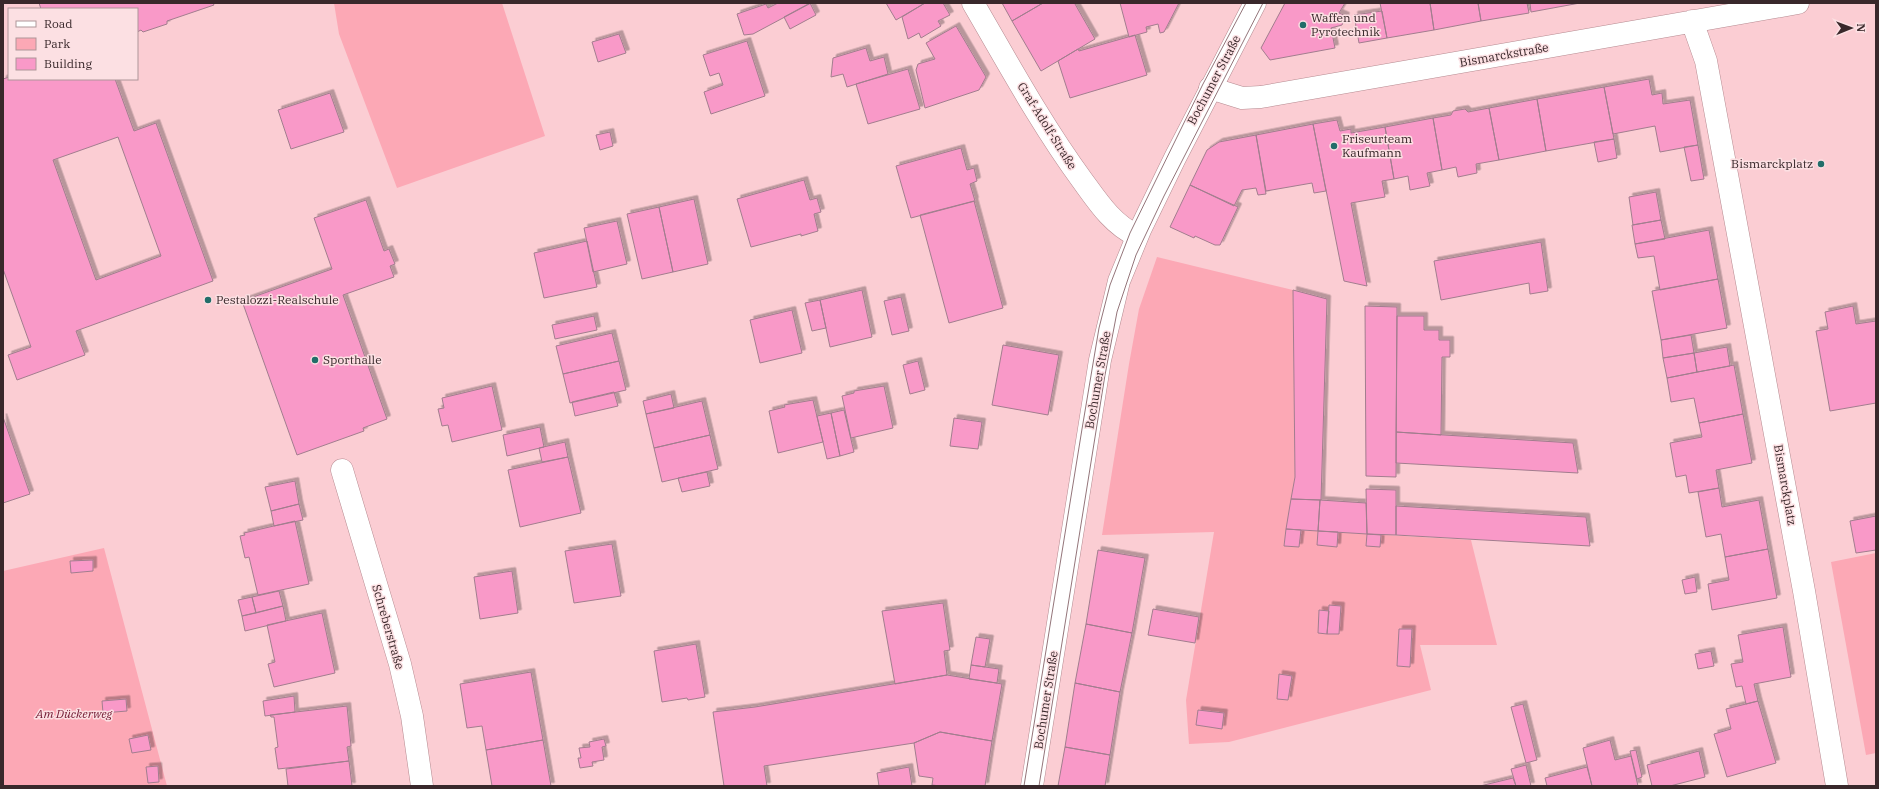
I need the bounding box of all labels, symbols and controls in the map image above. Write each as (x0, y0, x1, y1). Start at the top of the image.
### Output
legend (8, 8, 138, 80)
north arrow (1831, 8, 1871, 48)
place label: Waffen und Pyrotechnik (1311, 10, 1380, 39)
text: Road (44, 16, 73, 31)
marker: Waffen und Pyrotechnik (1298, 20, 1308, 30)
text: N (1854, 23, 1868, 33)
street label: Bochumer Straße (1184, 32, 1243, 127)
text: Park (44, 36, 70, 51)
street label: Bismarckstraße (1458, 39, 1550, 70)
text: Building (44, 56, 92, 71)
street label: Graf-Adolf-Straße (1015, 79, 1080, 172)
place label: Friseurteam Kaufmann (1342, 131, 1413, 160)
marker: Friseurteam Kaufmann (1329, 141, 1339, 151)
place label: Bismarckplatz (1731, 156, 1813, 171)
marker: Bismarckplatz (1816, 159, 1826, 169)
place label: Pestalozzi-Realschule (216, 292, 339, 307)
marker: Pestalozzi-Realschule (203, 295, 213, 305)
street label: Bochumer Straße (1082, 330, 1114, 430)
place label: Sporthalle (323, 352, 382, 367)
marker: Sporthalle (310, 355, 320, 365)
street label: Bismarckplatz (1771, 443, 1800, 527)
street label: Schreberstraße (369, 583, 408, 671)
street label: Bochumer Straße (1030, 650, 1061, 750)
park label: Am Dückerweg (35, 706, 113, 721)

